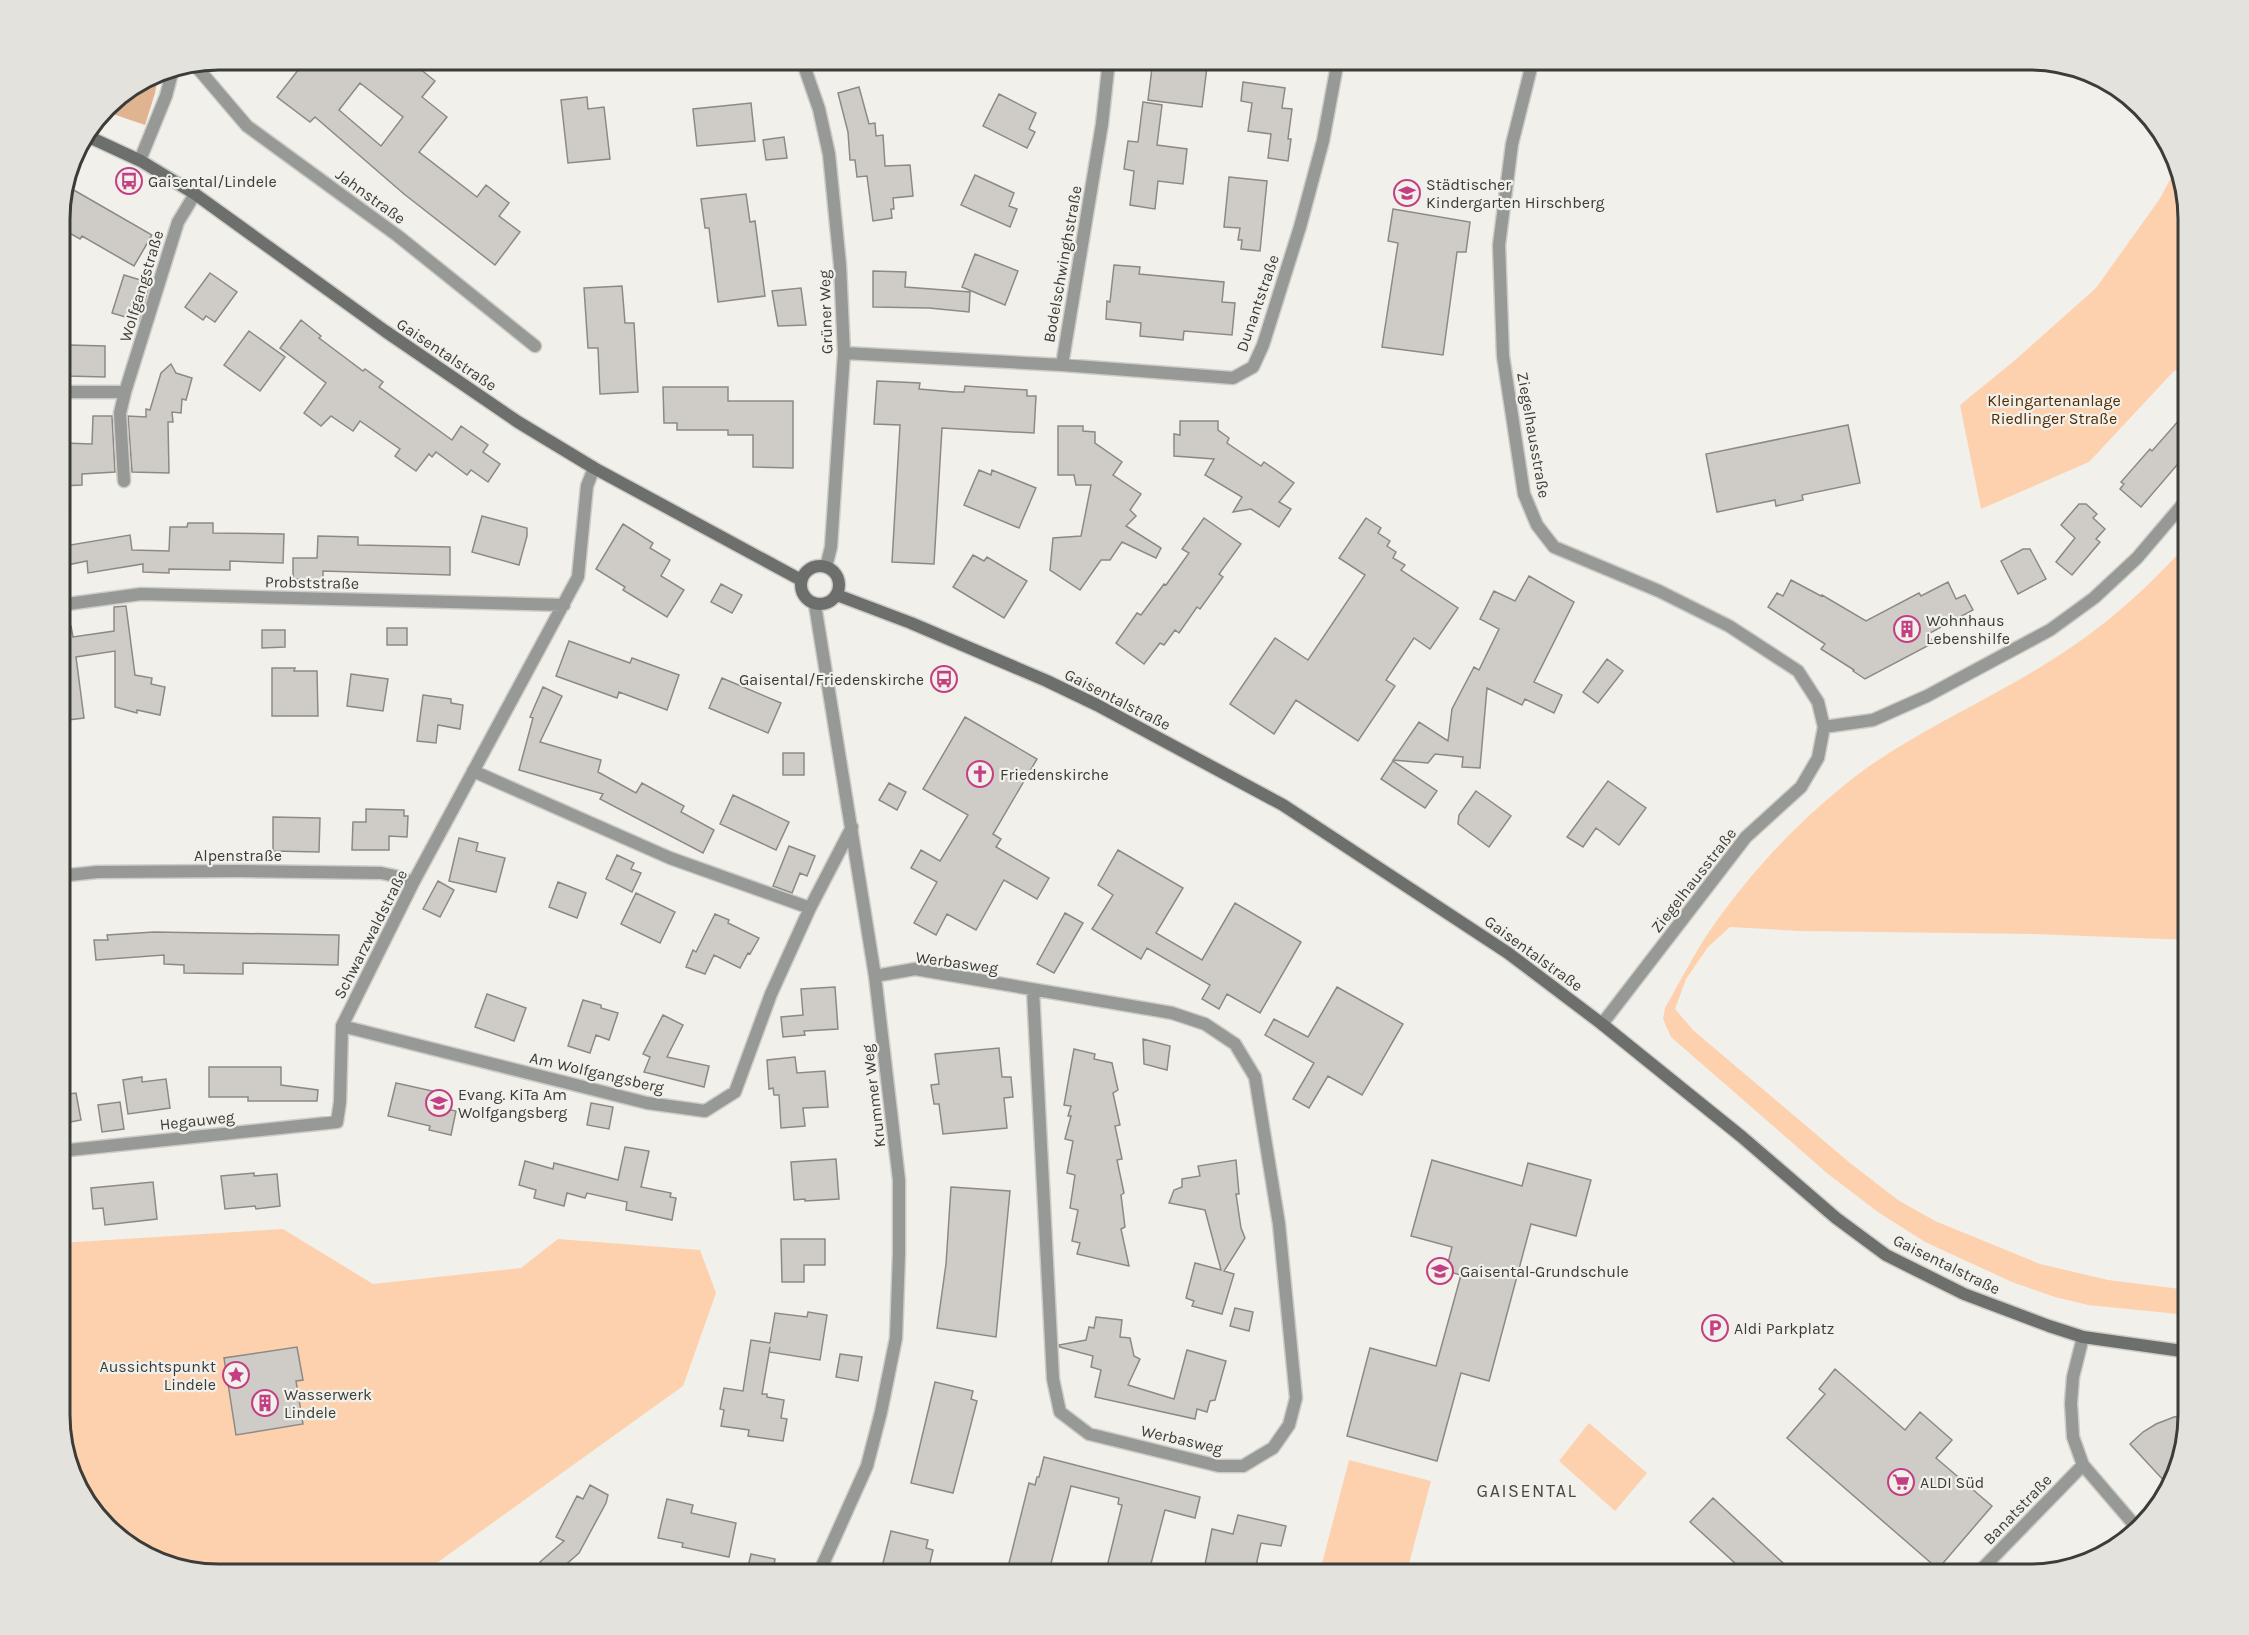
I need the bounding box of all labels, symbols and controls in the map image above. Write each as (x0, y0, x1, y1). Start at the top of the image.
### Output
street label: Jahnstraße (332, 165, 409, 228)
bus stop icon: Gaisental/Lindele (114, 166, 144, 196)
place label: Gaisental/Lindele (148, 172, 277, 191)
place label: Städtischer Kindergarten Hirschberg (1426, 175, 1605, 212)
school or university icon: Städtischer Kindergarten Hirschberg (1392, 178, 1422, 208)
street label: Bodelschwinghstraße (1039, 184, 1086, 344)
street label: Wolfgangstraße (115, 228, 167, 344)
street label: Dunantstraße (1232, 252, 1283, 354)
street label: Grüner Weg (815, 270, 836, 354)
street label: Gaisentalstraße (393, 314, 500, 395)
street label: Ziegelhausstraße (1513, 371, 1554, 500)
park label: Kleingartenanlage Riedlinger Straße (1987, 391, 2121, 428)
street label: Probststraße (265, 572, 359, 593)
place label: Wohnhaus Lebenshilfe (1926, 611, 2010, 648)
building icon: Wohnhaus Lebenshilfe (1892, 614, 1922, 644)
bus stop icon: Gaisental/Friedenskirche (929, 664, 959, 694)
street label: Gaisentalstraße (1062, 665, 1174, 734)
place label: Gaisental/Friedenskirche (739, 670, 924, 689)
church icon: Friedenskirche (965, 759, 995, 789)
place label: Friedenskirche (1000, 765, 1109, 784)
street label: Ziegelhausstraße (1647, 824, 1740, 937)
street label: Alpenstraße (194, 846, 282, 865)
street label: Schwarzwaldstraße (330, 866, 411, 1002)
street label: Gaisentalstraße (1481, 911, 1586, 995)
street label: Werbasweg (914, 947, 1000, 978)
street label: Krummer Weg (858, 1043, 889, 1149)
street label: Am Wolfgangsberg (528, 1048, 666, 1097)
place label: Evang. KiTa Am Wolfgangsberg (458, 1085, 567, 1122)
school or university icon: Evang. KiTa Am Wolfgangsberg (424, 1088, 454, 1118)
street label: Hegauweg (159, 1107, 235, 1134)
street label: Gaisentalstraße (1890, 1230, 2003, 1299)
school or university icon: Gaisental-Grundschule (1425, 1256, 1455, 1286)
place label: Gaisental-Grundschule (1460, 1262, 1629, 1281)
parking icon: Aldi Parkplatz (1700, 1313, 1730, 1343)
place label: Aldi Parkplatz (1734, 1319, 1834, 1338)
place label: Aussichtspunkt Lindele (99, 1357, 216, 1394)
place icon: Aussichtspunkt Lindele (221, 1360, 251, 1390)
place label: Wasserwerk Lindele (284, 1385, 372, 1422)
building icon: Wasserwerk Lindele (250, 1388, 280, 1418)
street label: Werbasweg (1139, 1421, 1225, 1458)
supermarket icon: ALDI Süd (1886, 1467, 1916, 1497)
street label: Banatstraße (1979, 1470, 2056, 1548)
place label: ALDI Süd (1920, 1473, 1984, 1492)
district label: GAISENTAL (1477, 1480, 1577, 1502)

